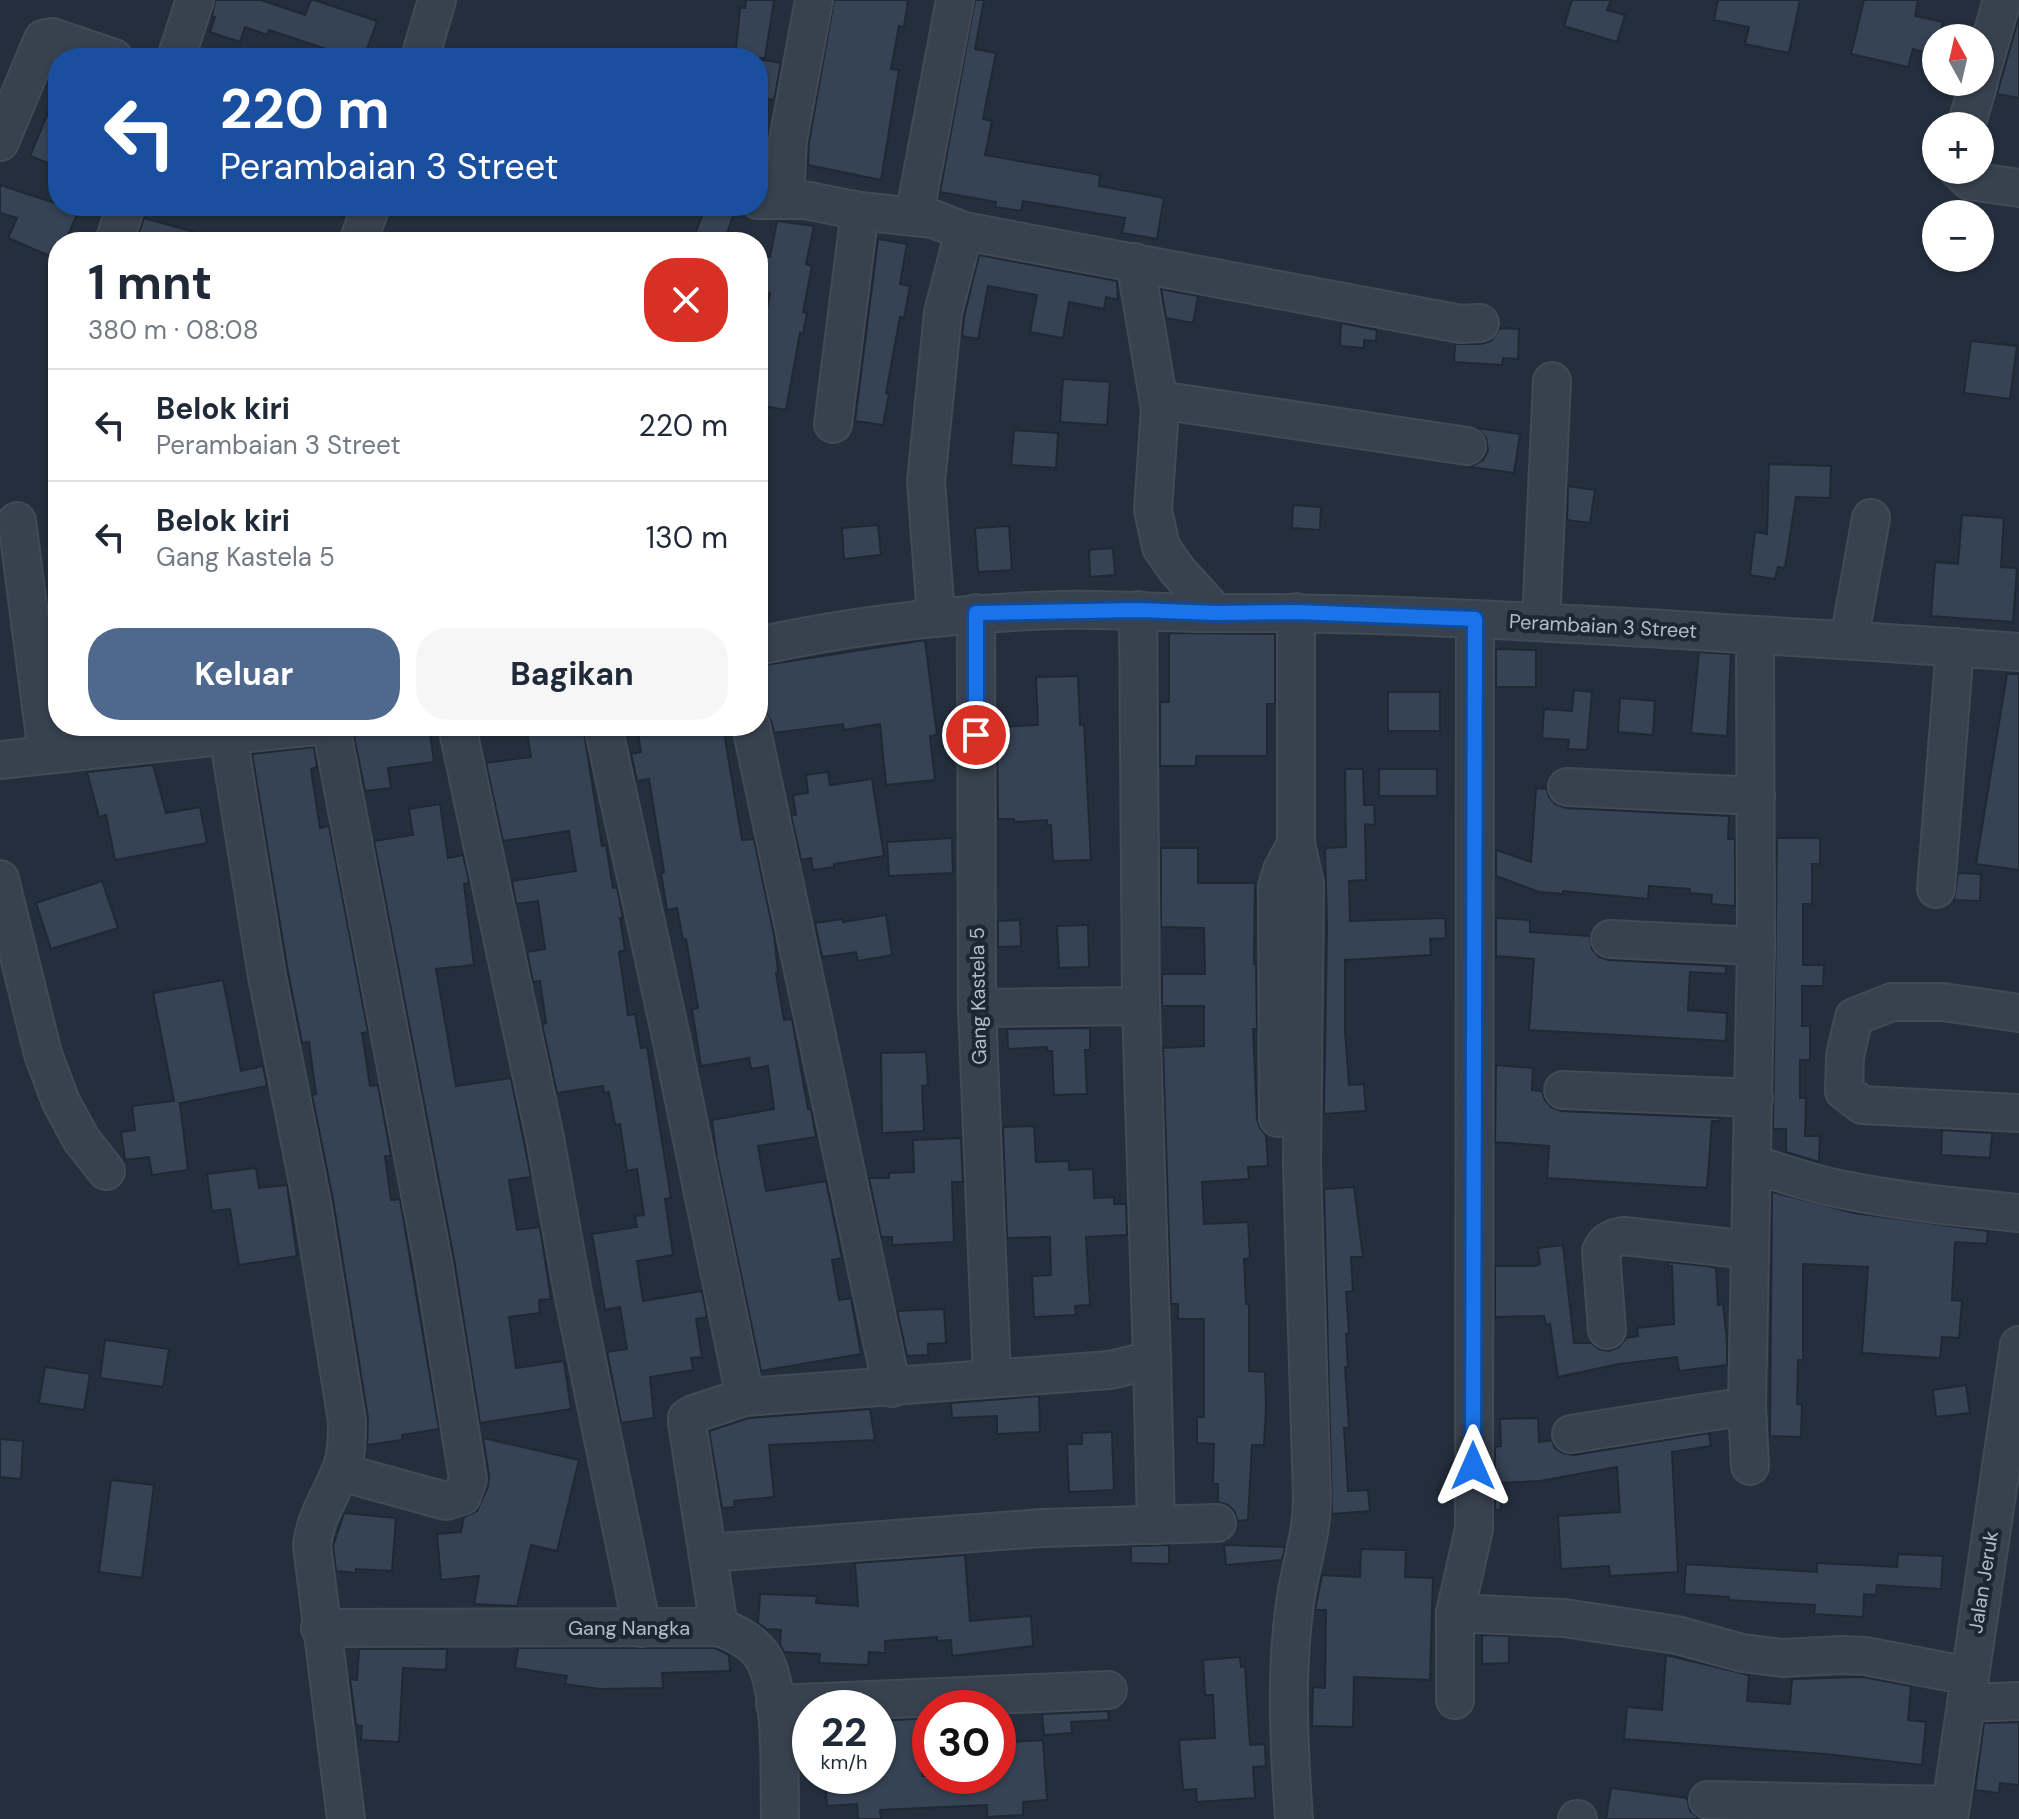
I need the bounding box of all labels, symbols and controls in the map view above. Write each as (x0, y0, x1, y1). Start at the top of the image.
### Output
north arrow (1922, 24, 1994, 96)
map controls (1922, 24, 1994, 272)
text: 220 m (220, 72, 390, 145)
icon: left (88, 80, 192, 184)
button: + (1922, 112, 1994, 184)
text: Perambaian 3 Street (220, 143, 559, 190)
button: − (1922, 200, 1994, 272)
text: 1 mnt (88, 251, 212, 314)
button: close (644, 258, 728, 342)
text: 380 m · 08:08 (88, 313, 258, 347)
text: Belok kiri (156, 389, 290, 428)
icon: left (88, 403, 132, 447)
text: 220 m (639, 406, 728, 445)
text: Perambaian 3 Street (156, 428, 401, 462)
text: Belok kiri (156, 501, 290, 540)
icon: left (88, 515, 132, 559)
text: 130 m (646, 518, 728, 557)
text: Gang Kastela 5 (156, 540, 335, 574)
street label: Perambaian 3 Street (1508, 608, 1698, 644)
button: Keluar (88, 628, 400, 720)
button: Bagikan (416, 628, 728, 720)
pin (942, 701, 1010, 769)
icon: arrive (954, 713, 998, 757)
street label: Gang Kastela 5 (964, 927, 992, 1065)
position arrow (1431, 1424, 1515, 1508)
street label: Jalan Jeruk (1962, 1529, 2004, 1635)
street label: Gang Nangka (568, 1615, 690, 1641)
speed limit sign: 30 (912, 1690, 1016, 1794)
text: 22 (821, 1706, 867, 1758)
text: km/h (820, 1749, 868, 1775)

